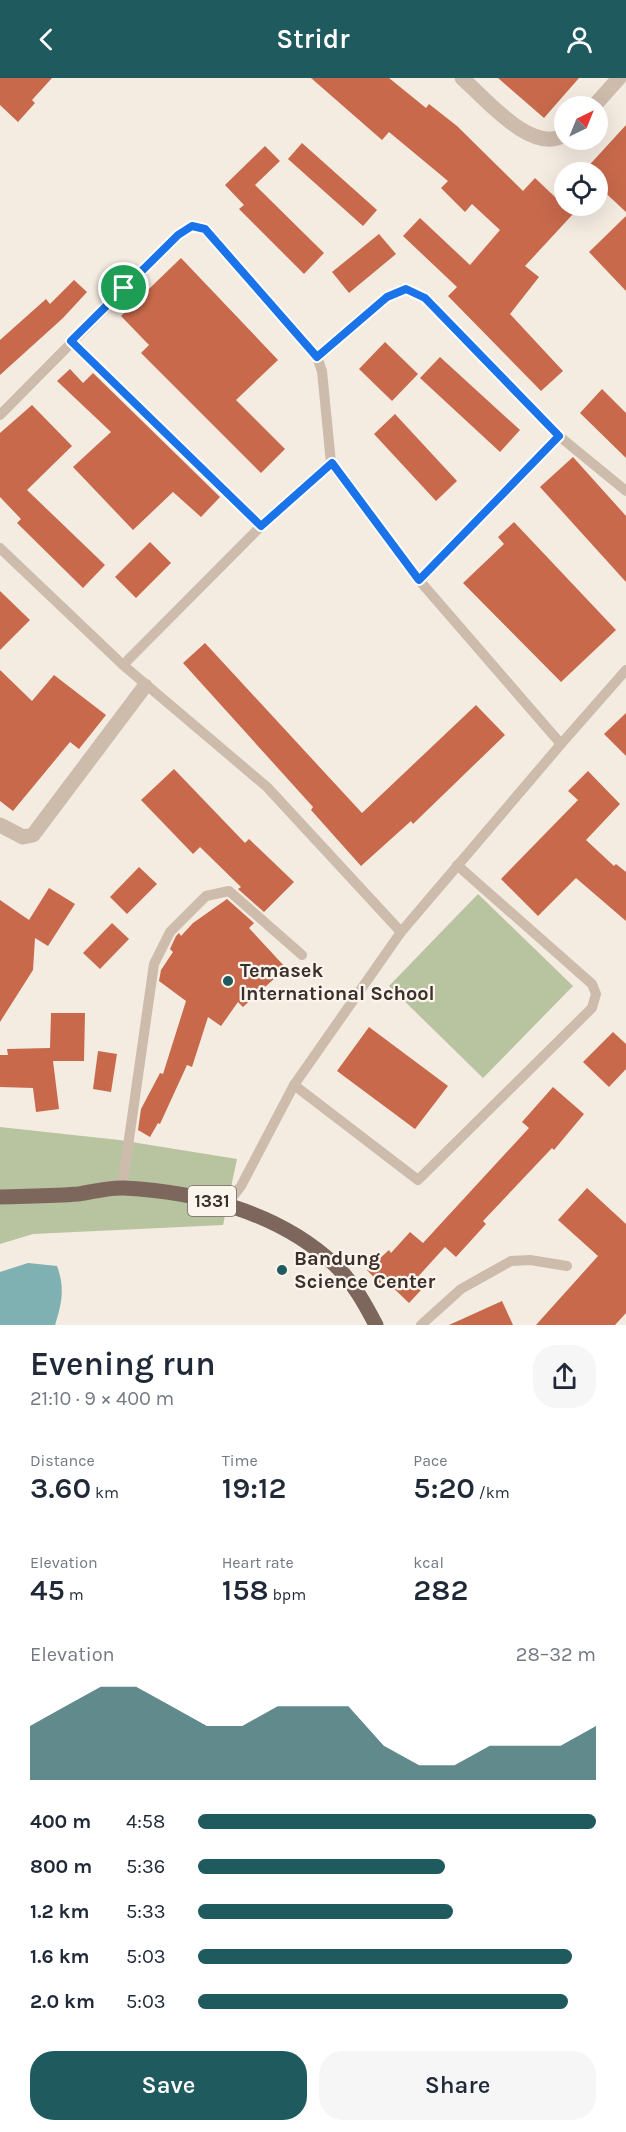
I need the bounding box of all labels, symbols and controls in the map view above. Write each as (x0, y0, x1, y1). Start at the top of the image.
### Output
icon: back (30, 23, 63, 56)
text: Stridr (276, 23, 350, 55)
icon: person (563, 23, 596, 56)
north arrow (554, 96, 608, 150)
map controls (554, 96, 608, 216)
button: locate (554, 162, 608, 216)
pin (98, 262, 149, 313)
icon: arrive (107, 271, 140, 304)
place label: Temasek International School (240, 959, 435, 1005)
marker: Temasek International School (221, 974, 235, 988)
road number: 1331 (188, 1186, 236, 1216)
place label: Bandung Science Center (294, 1247, 435, 1293)
marker: Bandung Science Center (275, 1263, 289, 1277)
text: Evening run (30, 1345, 216, 1383)
button: share (533, 1345, 596, 1408)
text: 21:10 · 9 × 400 m (30, 1387, 174, 1410)
text: Distance (30, 1451, 95, 1470)
text: Time (222, 1451, 258, 1470)
text: Pace (413, 1451, 447, 1470)
text: 3.60 (30, 1470, 91, 1506)
text: 19:12 (222, 1470, 286, 1506)
text: 5:20 (413, 1470, 475, 1506)
text: km (91, 1483, 119, 1502)
text: /km (475, 1483, 510, 1502)
text: Elevation (30, 1553, 98, 1572)
text: Heart rate (222, 1553, 294, 1572)
text: kcal (413, 1553, 444, 1572)
text: 45 (30, 1572, 65, 1608)
text: 158 (222, 1572, 269, 1608)
text: 282 (413, 1572, 468, 1608)
text: m (65, 1585, 84, 1604)
text: bpm (269, 1585, 306, 1604)
text: Elevation (30, 1643, 115, 1666)
text: 28–32 m (516, 1643, 596, 1666)
text: 400 m (30, 1810, 91, 1833)
text: 4:58 (126, 1810, 165, 1833)
text: 800 m (30, 1855, 92, 1878)
text: 5:36 (126, 1855, 165, 1878)
text: 1.2 km (30, 1900, 89, 1923)
text: 5:33 (126, 1900, 166, 1923)
text: 1.6 km (30, 1945, 89, 1968)
text: 5:03 (126, 1945, 166, 1968)
text: 2.0 km (30, 1990, 95, 2013)
text: 5:03 (126, 1990, 166, 2013)
button: Save (30, 2051, 307, 2120)
button: Share (319, 2051, 596, 2120)

